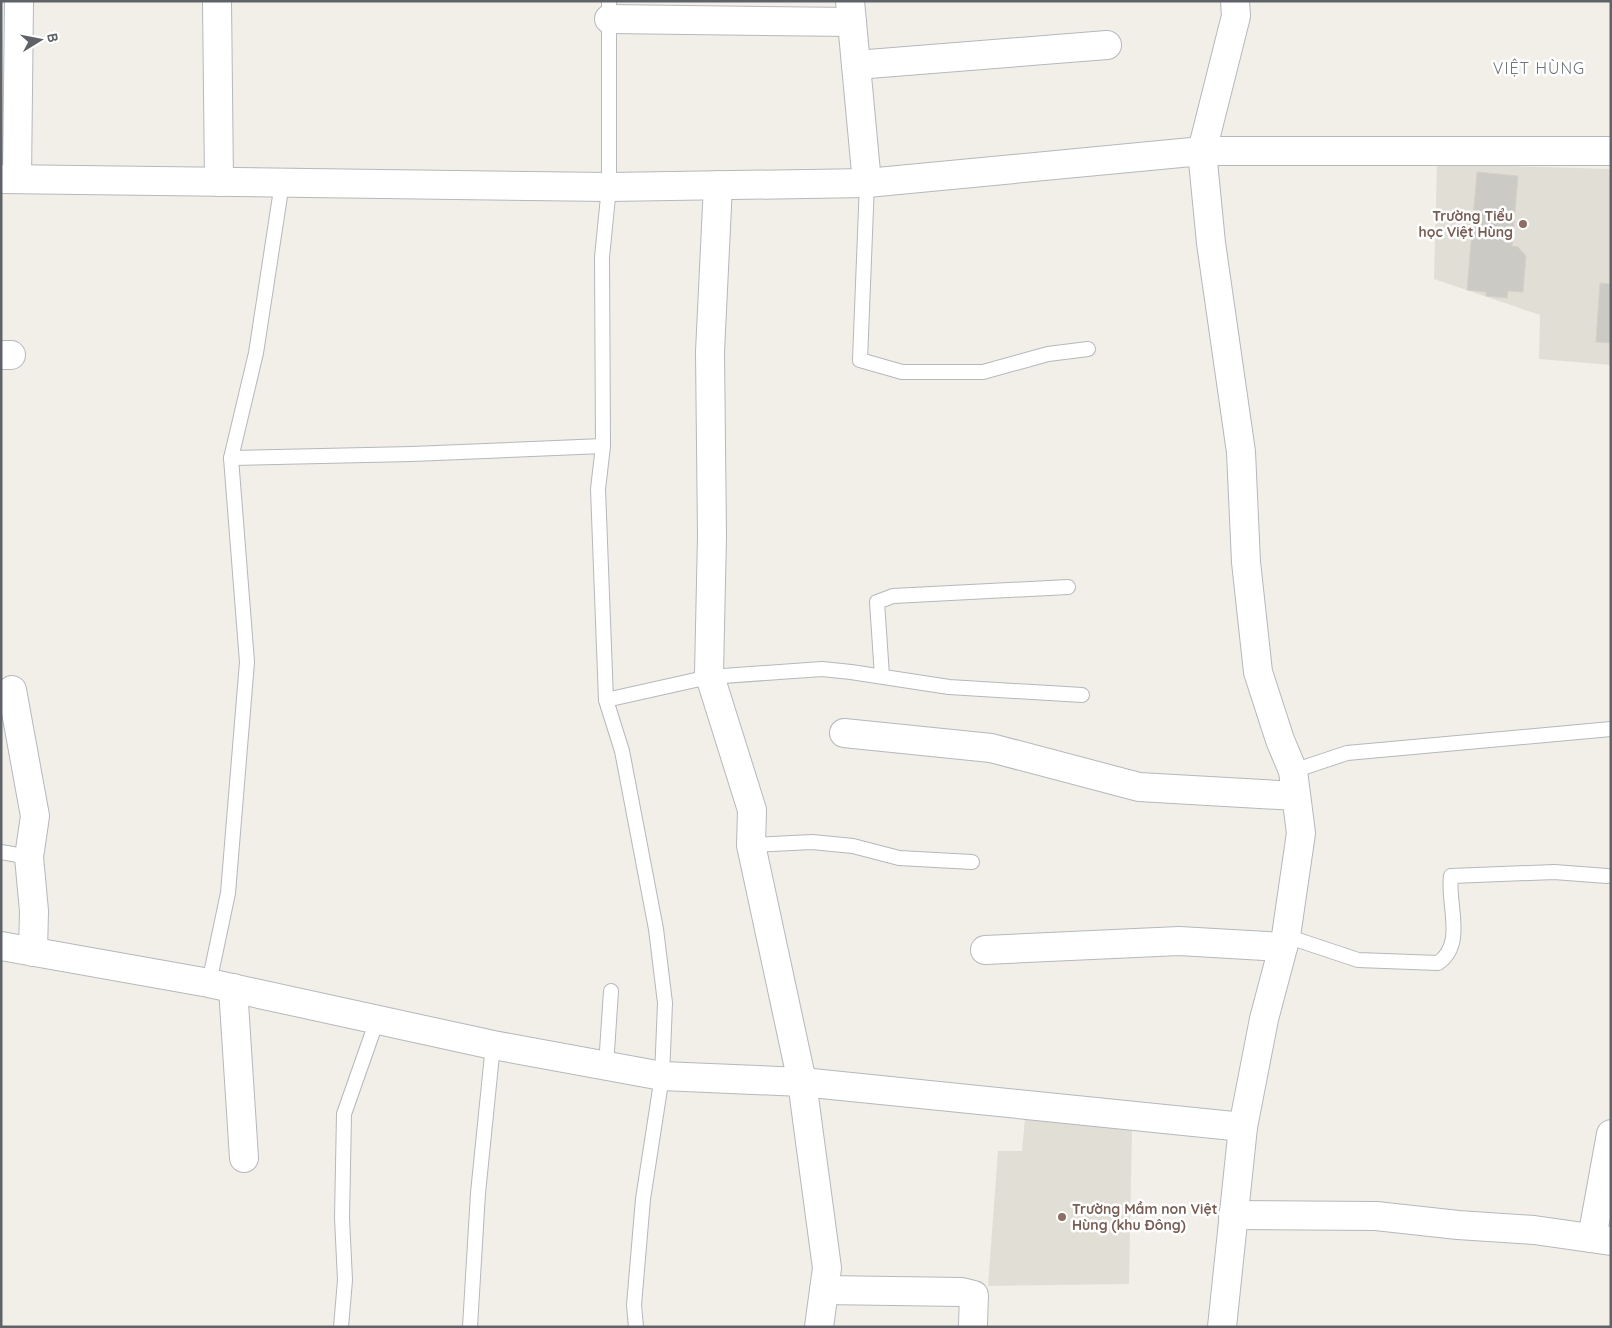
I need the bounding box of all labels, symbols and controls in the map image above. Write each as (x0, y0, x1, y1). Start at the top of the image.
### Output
north arrow (15, 15, 65, 65)
text: B (43, 32, 62, 44)
district label: VIỆT HÙNG (1493, 58, 1585, 78)
place label: Trường Tiểu học Việt Hùng (1419, 207, 1513, 241)
marker: Trường Tiểu học Việt Hùng (1517, 218, 1529, 230)
place label: Trường Mầm non Việt Hùng (khu Đông) (1072, 1200, 1218, 1234)
marker: Trường Mầm non Việt Hùng (khu Đông) (1056, 1211, 1068, 1223)

